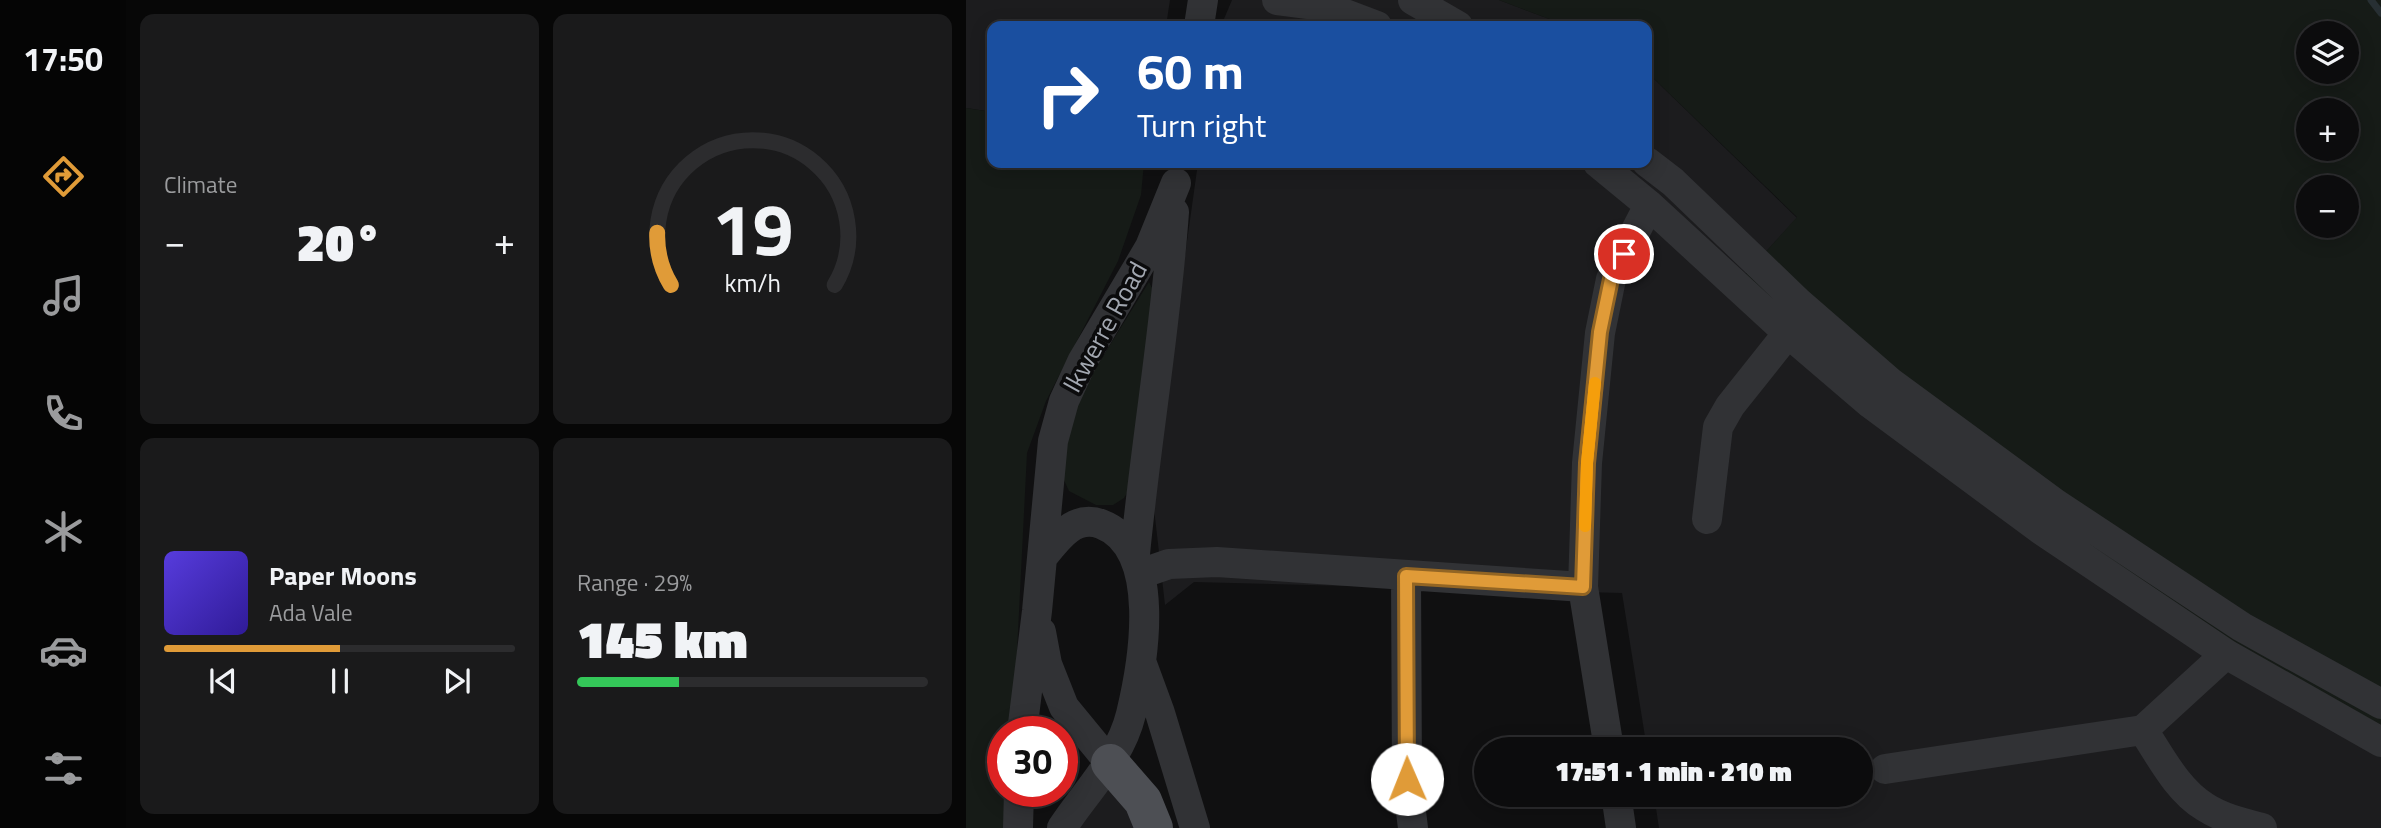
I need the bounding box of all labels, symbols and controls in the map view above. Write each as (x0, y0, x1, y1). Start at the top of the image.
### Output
map controls (2296, 21, 2359, 238)
button: layers (2296, 21, 2359, 84)
text: 60 m (1137, 33, 1244, 108)
text: 17:50 (23, 35, 103, 83)
icon: right (1022, 49, 1113, 140)
button: + (2296, 98, 2359, 161)
text: Turn right (1137, 101, 1266, 149)
icon: directions (39, 152, 88, 201)
text: Climate (164, 167, 237, 202)
text: 19 (712, 173, 793, 283)
button: − (2296, 175, 2359, 238)
text: 20° (297, 202, 382, 281)
text: − (164, 212, 185, 270)
text: + (494, 212, 515, 270)
pin (1594, 224, 1654, 284)
icon: arrive (1605, 235, 1643, 273)
street label: Ikwerre Road (1052, 254, 1157, 399)
text: km/h (724, 264, 781, 302)
icon: music (39, 271, 88, 320)
icon: phone (39, 389, 88, 438)
icon: climate (39, 507, 88, 556)
text: Paper Moons (269, 556, 417, 595)
text: Range · 29% (577, 565, 692, 600)
text: Ada Vale (269, 595, 353, 630)
text: 145 km (577, 599, 748, 678)
icon: car (39, 626, 88, 675)
icon: previous (204, 662, 242, 700)
icon: pause (321, 662, 359, 700)
icon: next (438, 662, 476, 700)
speed limit sign: 30 (987, 716, 1078, 807)
position arrow (1370, 742, 1444, 816)
icon: filters (39, 744, 88, 793)
text: 17:51 · 1 min · 210 m (1555, 752, 1792, 791)

